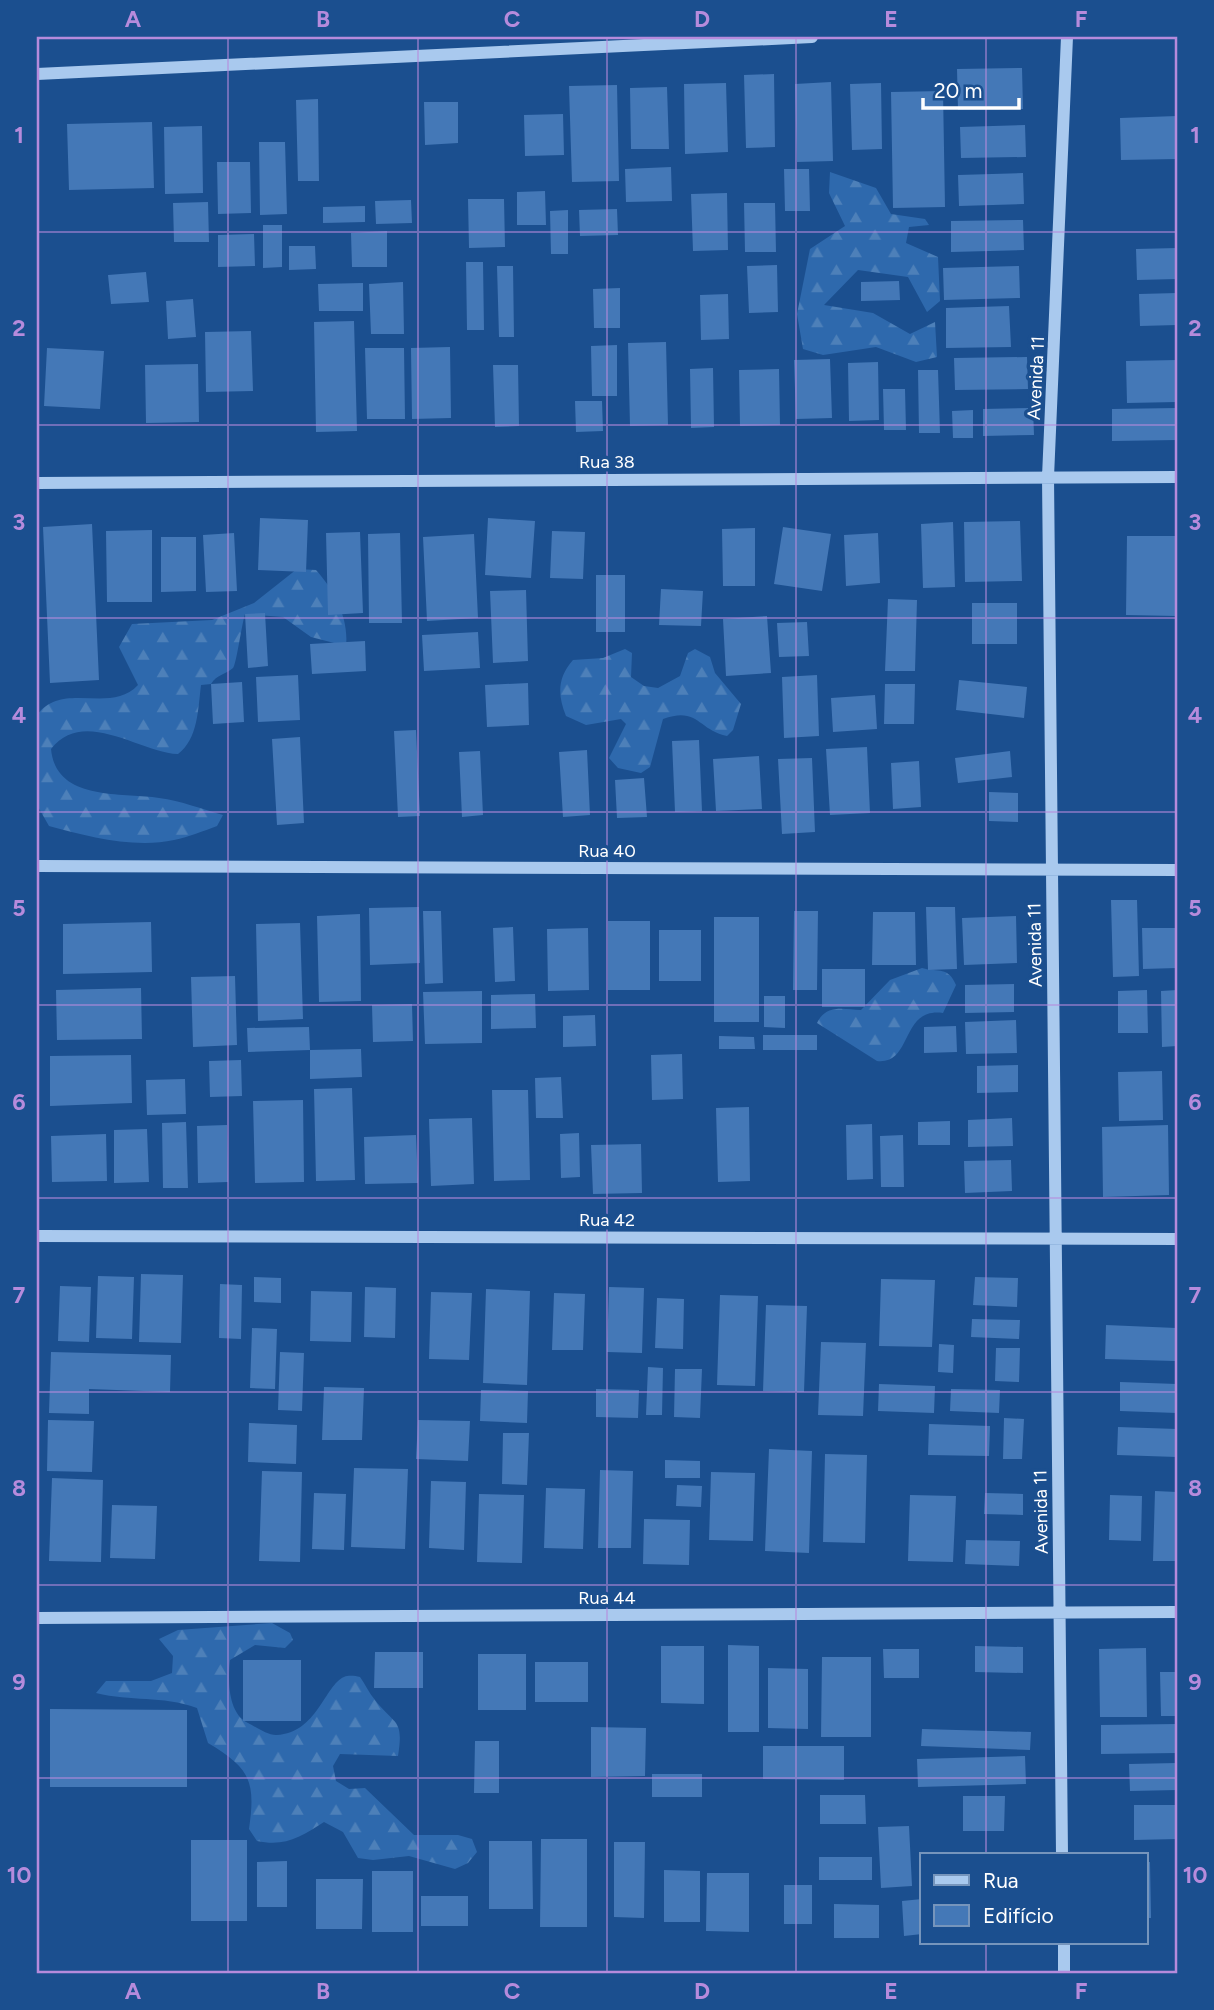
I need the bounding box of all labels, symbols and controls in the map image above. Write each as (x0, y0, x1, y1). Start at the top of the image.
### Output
text: A (125, 5, 142, 33)
text: B (316, 5, 330, 33)
text: C (504, 5, 521, 33)
text: D (694, 5, 710, 33)
text: E (884, 5, 898, 33)
text: F (1075, 5, 1088, 33)
scale bar (923, 66, 1020, 110)
text: 20 m (934, 78, 982, 103)
text: 1 (14, 121, 24, 149)
text: 1 (1190, 121, 1200, 149)
text: 2 (12, 314, 26, 342)
text: 2 (1188, 314, 1202, 342)
street label: Avenida 11 (1023, 335, 1049, 421)
street label: Rua 38 (579, 451, 635, 473)
text: 3 (13, 508, 25, 536)
text: 3 (1189, 508, 1201, 536)
text: 4 (12, 701, 26, 729)
text: 4 (1188, 701, 1202, 729)
street label: Rua 40 (578, 840, 636, 862)
text: 5 (12, 894, 26, 922)
text: 5 (1188, 894, 1202, 922)
street label: Avenida 11 (1023, 903, 1047, 987)
text: 6 (12, 1088, 26, 1116)
text: 6 (1188, 1088, 1202, 1116)
street label: Rua 42 (579, 1209, 635, 1231)
text: 7 (13, 1281, 26, 1309)
text: 7 (1189, 1281, 1202, 1309)
street label: Avenida 11 (1029, 1470, 1053, 1554)
text: 8 (12, 1474, 26, 1502)
text: 8 (1188, 1474, 1202, 1502)
street label: Rua 44 (578, 1587, 636, 1609)
text: 9 (12, 1668, 26, 1696)
text: 9 (1188, 1668, 1202, 1696)
legend (920, 1853, 1148, 1944)
text: 10 (7, 1861, 31, 1889)
text: 10 (1183, 1861, 1207, 1889)
text: Rua (983, 1868, 1019, 1893)
text: Edifício (983, 1903, 1054, 1928)
text: A (125, 1977, 142, 2005)
text: B (316, 1977, 330, 2005)
text: C (504, 1977, 521, 2005)
text: D (694, 1977, 710, 2005)
text: E (884, 1977, 898, 2005)
text: F (1075, 1977, 1088, 2005)

